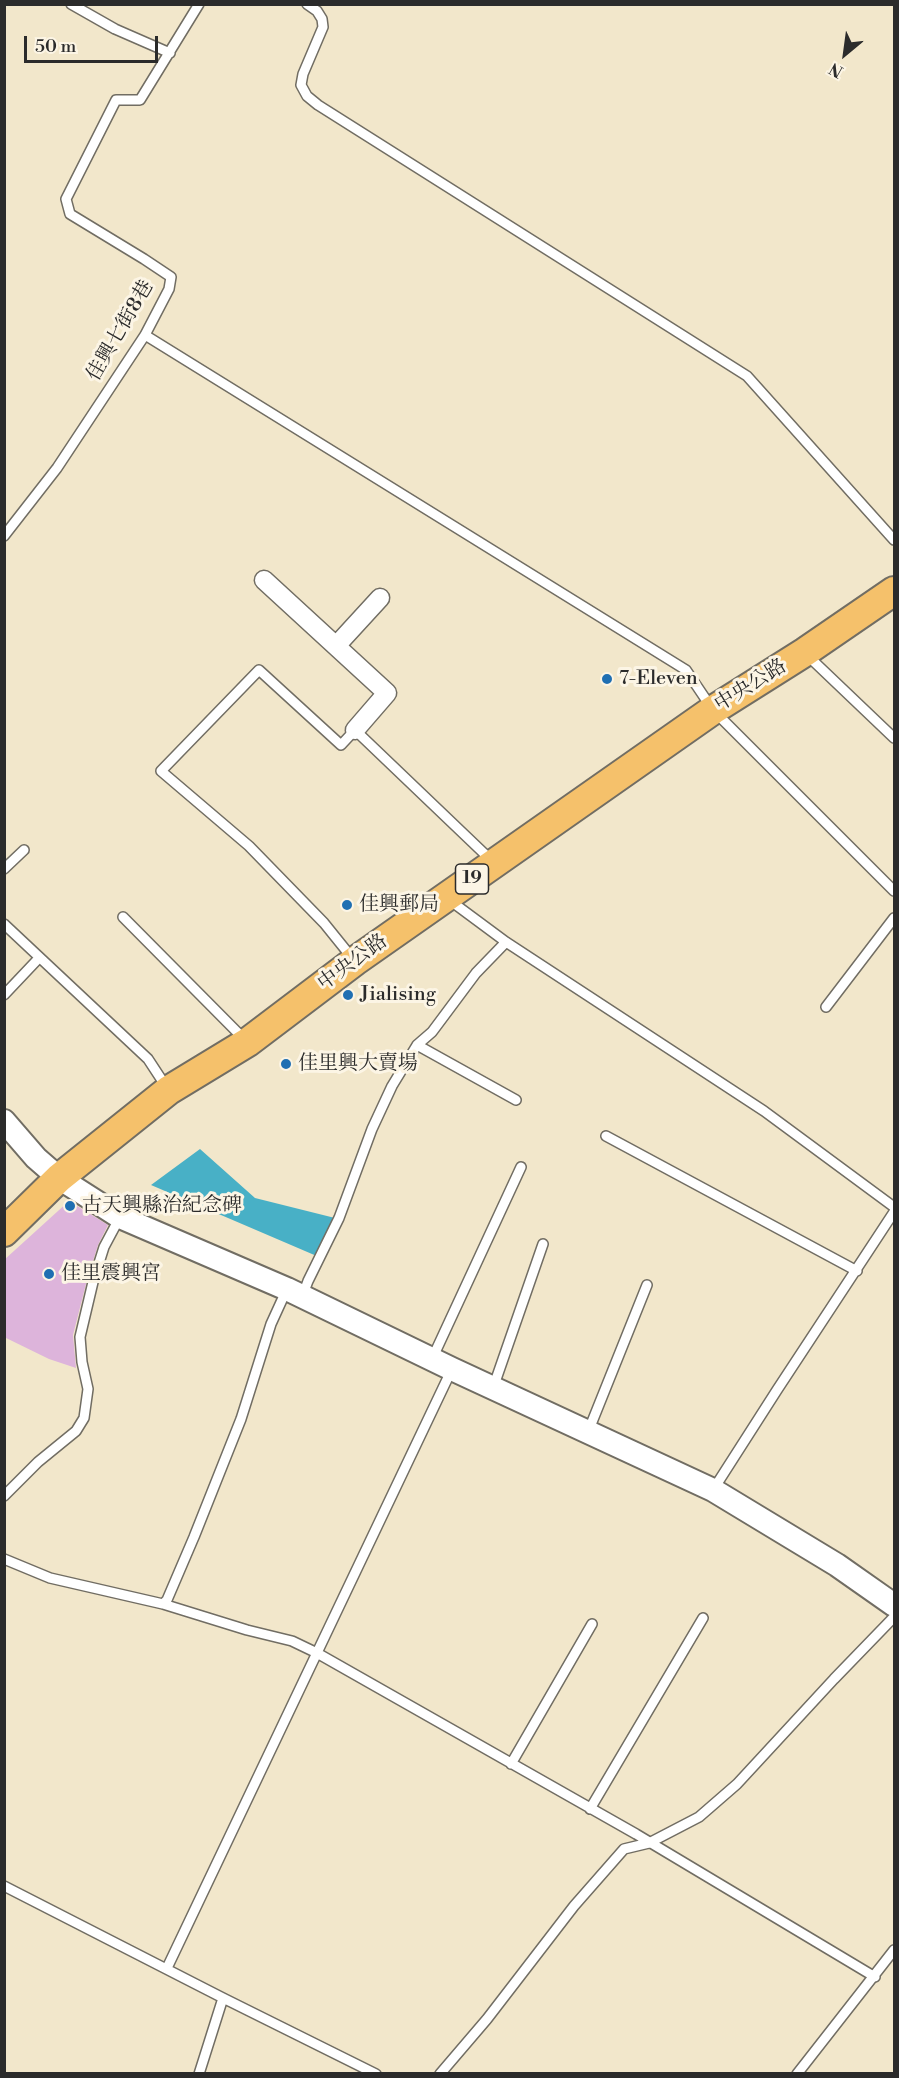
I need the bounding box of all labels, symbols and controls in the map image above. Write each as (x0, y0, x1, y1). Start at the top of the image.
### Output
scale bar (27, 24, 160, 62)
north arrow (815, 24, 875, 84)
text: 50 m (35, 35, 76, 58)
text: N (826, 58, 847, 82)
street label: 佳興七街8巷 (83, 276, 159, 386)
street label: 中央公路 (711, 655, 791, 717)
place label: 7-Eleven (619, 667, 698, 691)
marker: 7-Eleven (600, 672, 614, 686)
road number: 19 (456, 864, 488, 894)
place label: 佳興郵局 (359, 893, 439, 917)
marker: 佳興郵局 (340, 898, 354, 912)
street label: 中央公路 (314, 930, 392, 996)
place label: Jialising (360, 983, 436, 1007)
marker: Jialising (341, 988, 355, 1002)
place label: 佳里興大賣場 (298, 1052, 418, 1076)
marker: 佳里興大賣場 (279, 1057, 293, 1071)
place label: 古天興縣治紀念碑 (82, 1194, 242, 1218)
marker: 古天興縣治紀念碑 (63, 1199, 77, 1213)
place label: 佳里震興宮 (61, 1262, 161, 1286)
marker: 佳里震興宮 (42, 1267, 56, 1281)

